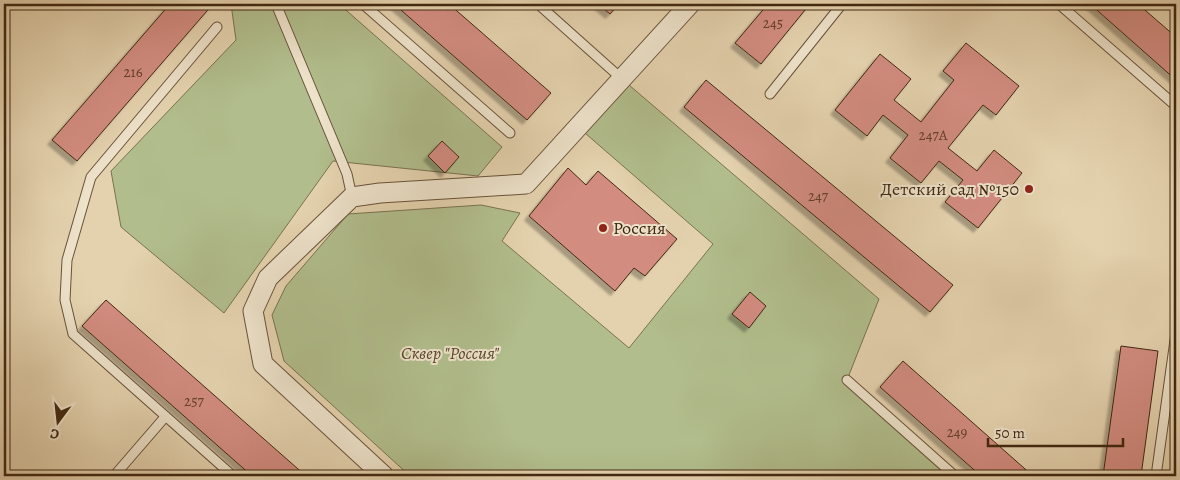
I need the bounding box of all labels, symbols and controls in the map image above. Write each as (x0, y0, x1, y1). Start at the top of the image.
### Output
house number: 245 (763, 13, 783, 33)
house number: 216 (123, 62, 143, 82)
house number: 247А (919, 125, 948, 145)
place label: Детский сад №150 (881, 177, 1019, 201)
marker: Детский сад №150 (1023, 183, 1035, 195)
house number: 247 (808, 186, 829, 206)
place label: Россия (613, 216, 666, 240)
marker: Россия (597, 222, 609, 234)
park label: Сквер "Россия" (401, 341, 500, 365)
house number: 257 (184, 391, 205, 411)
north arrow (32, 398, 82, 448)
scale bar (988, 415, 1122, 447)
house number: 249 (947, 422, 968, 442)
text: 50 m (995, 423, 1025, 443)
text: С (48, 424, 61, 444)

